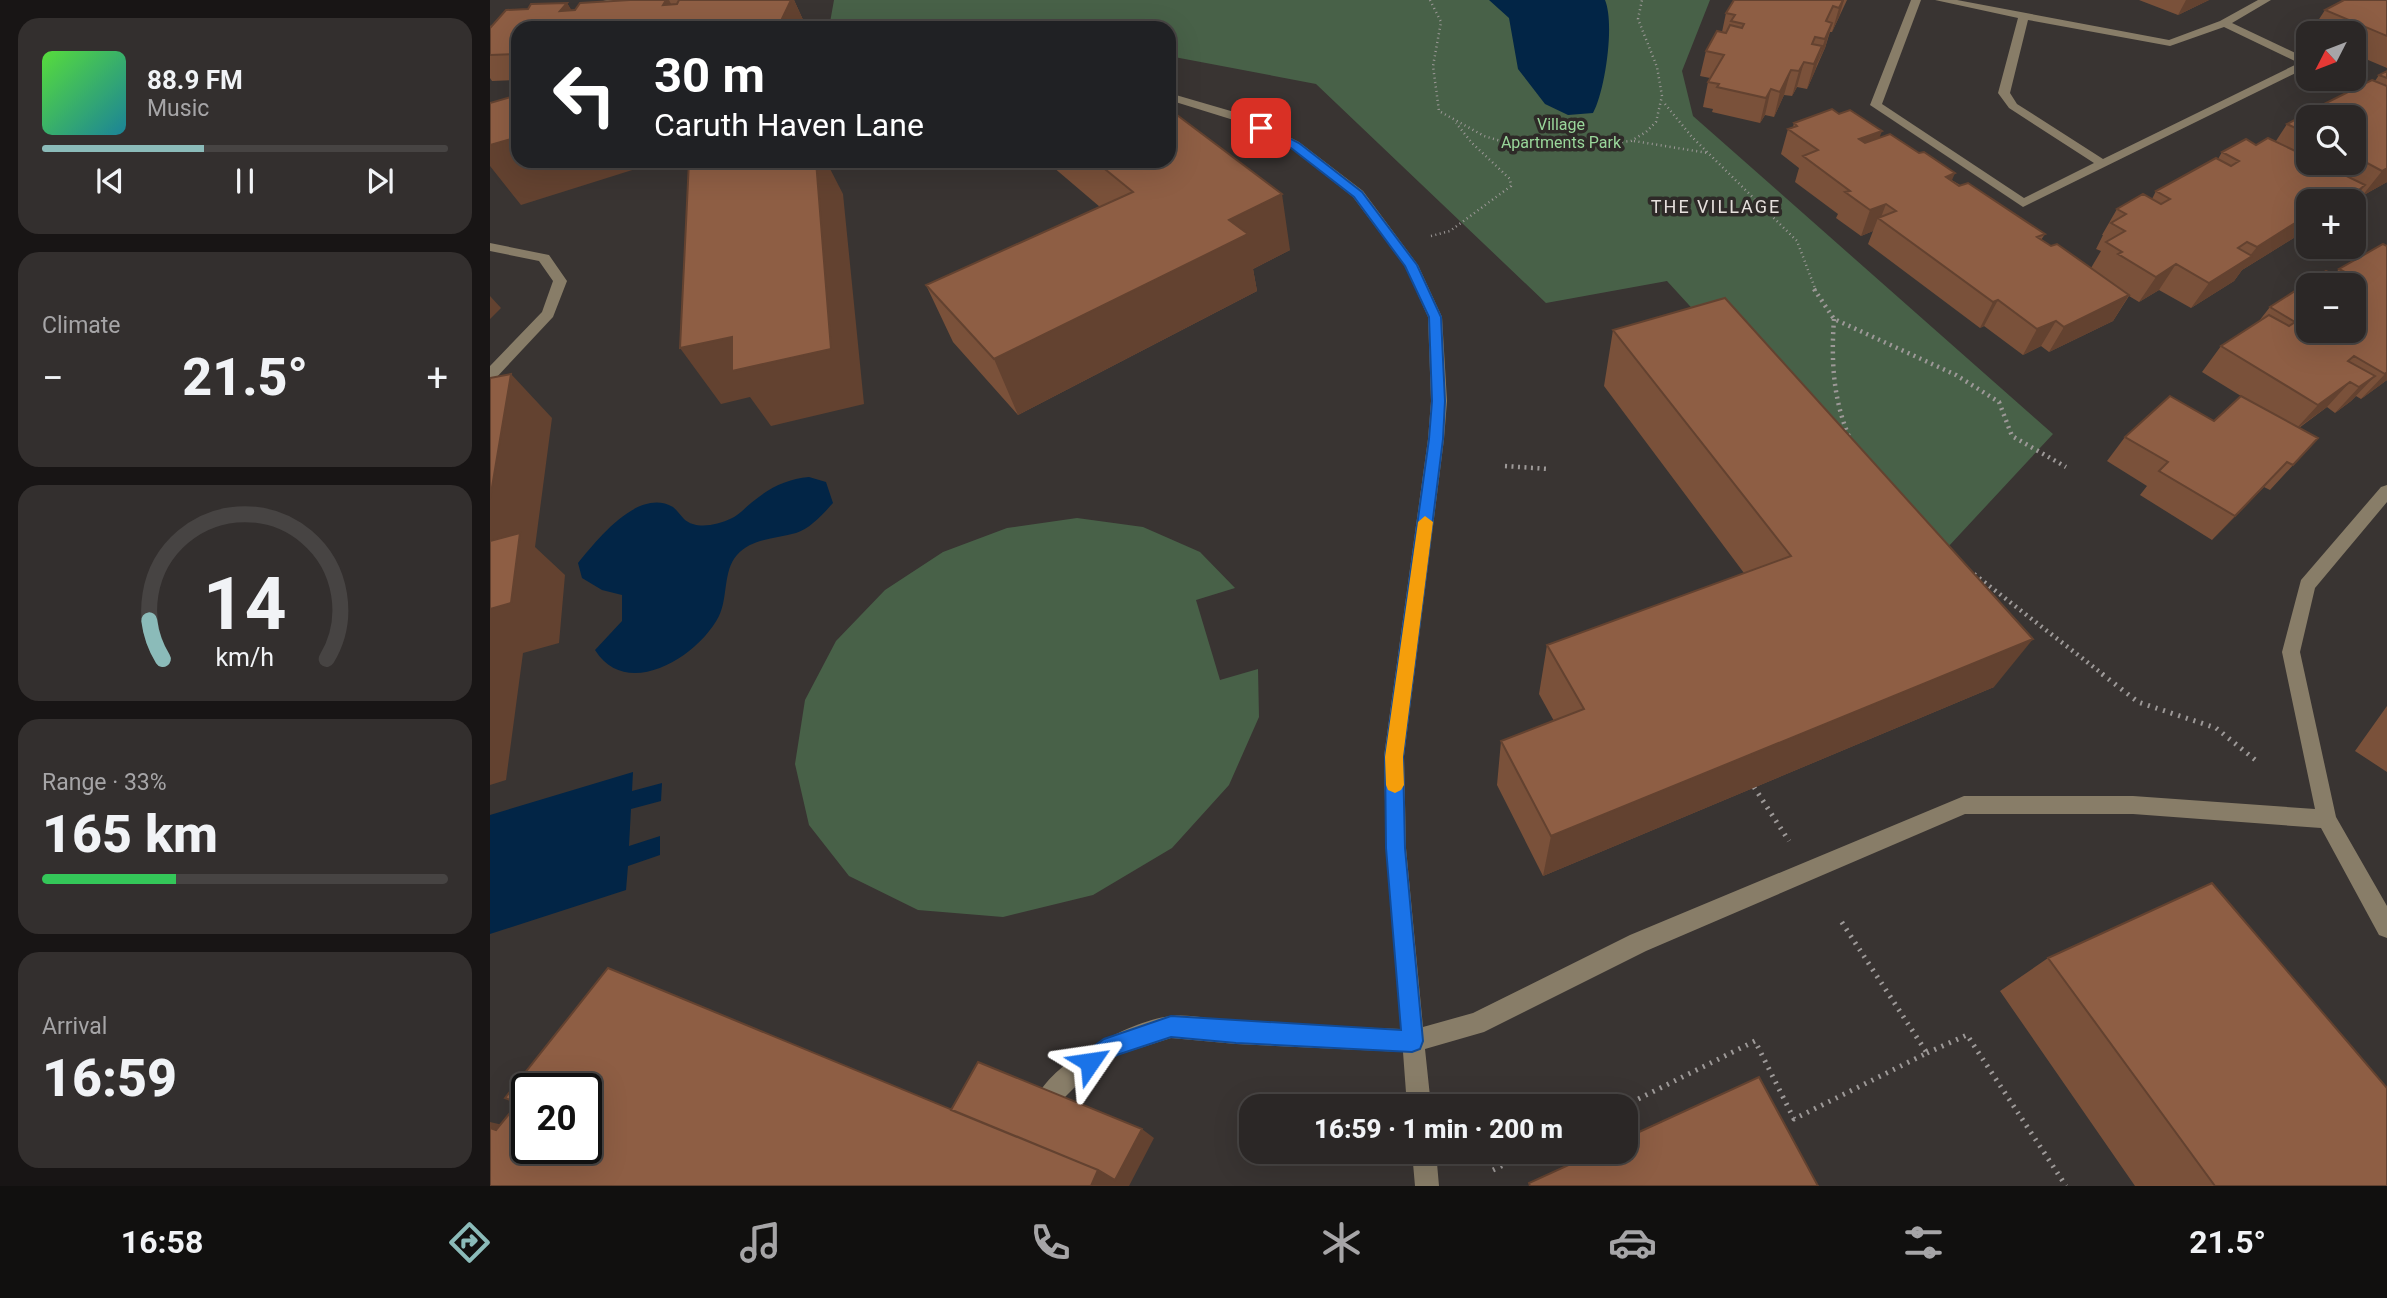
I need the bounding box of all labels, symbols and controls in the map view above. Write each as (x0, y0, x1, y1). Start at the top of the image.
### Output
north arrow (2296, 21, 2366, 91)
map controls (2296, 21, 2366, 343)
text: 30 m (654, 47, 765, 104)
icon: left (539, 49, 630, 140)
text: 88.9 FM (147, 65, 243, 95)
text: Music (147, 95, 209, 122)
pin (1231, 98, 1291, 158)
button: search (2296, 105, 2366, 175)
text: Caruth Haven Lane (654, 106, 924, 144)
icon: arrive (1242, 109, 1280, 147)
park label: Village Apartments Park (1501, 115, 1622, 152)
icon: previous (91, 162, 129, 200)
icon: pause (226, 162, 264, 200)
icon: next (361, 162, 399, 200)
button: + (2296, 189, 2366, 259)
district label: THE VILLAGE (1651, 196, 1781, 217)
button: − (2296, 273, 2366, 343)
text: Climate (42, 312, 121, 339)
text: 21.5° (182, 347, 308, 408)
text: − (42, 356, 64, 400)
text: + (426, 356, 448, 400)
text: 14 (203, 561, 287, 647)
text: km/h (216, 643, 274, 672)
text: Range · 33% (42, 769, 167, 796)
text: 165 km (42, 804, 218, 865)
text: Arrival (42, 1013, 107, 1040)
position arrow (1053, 1025, 1127, 1099)
text: 16:59 (42, 1048, 177, 1109)
speed limit sign: 20 (511, 1073, 602, 1164)
text: 16:59 · 1 min · 200 m (1314, 1114, 1563, 1144)
icon: directions (445, 1218, 494, 1267)
icon: music (736, 1218, 785, 1267)
icon: phone (1026, 1218, 1075, 1267)
icon: climate (1317, 1218, 1366, 1267)
icon: car (1608, 1218, 1657, 1267)
icon: filters (1899, 1218, 1948, 1267)
text: 16:58 (121, 1223, 203, 1261)
text: 21.5° (2189, 1223, 2266, 1261)

